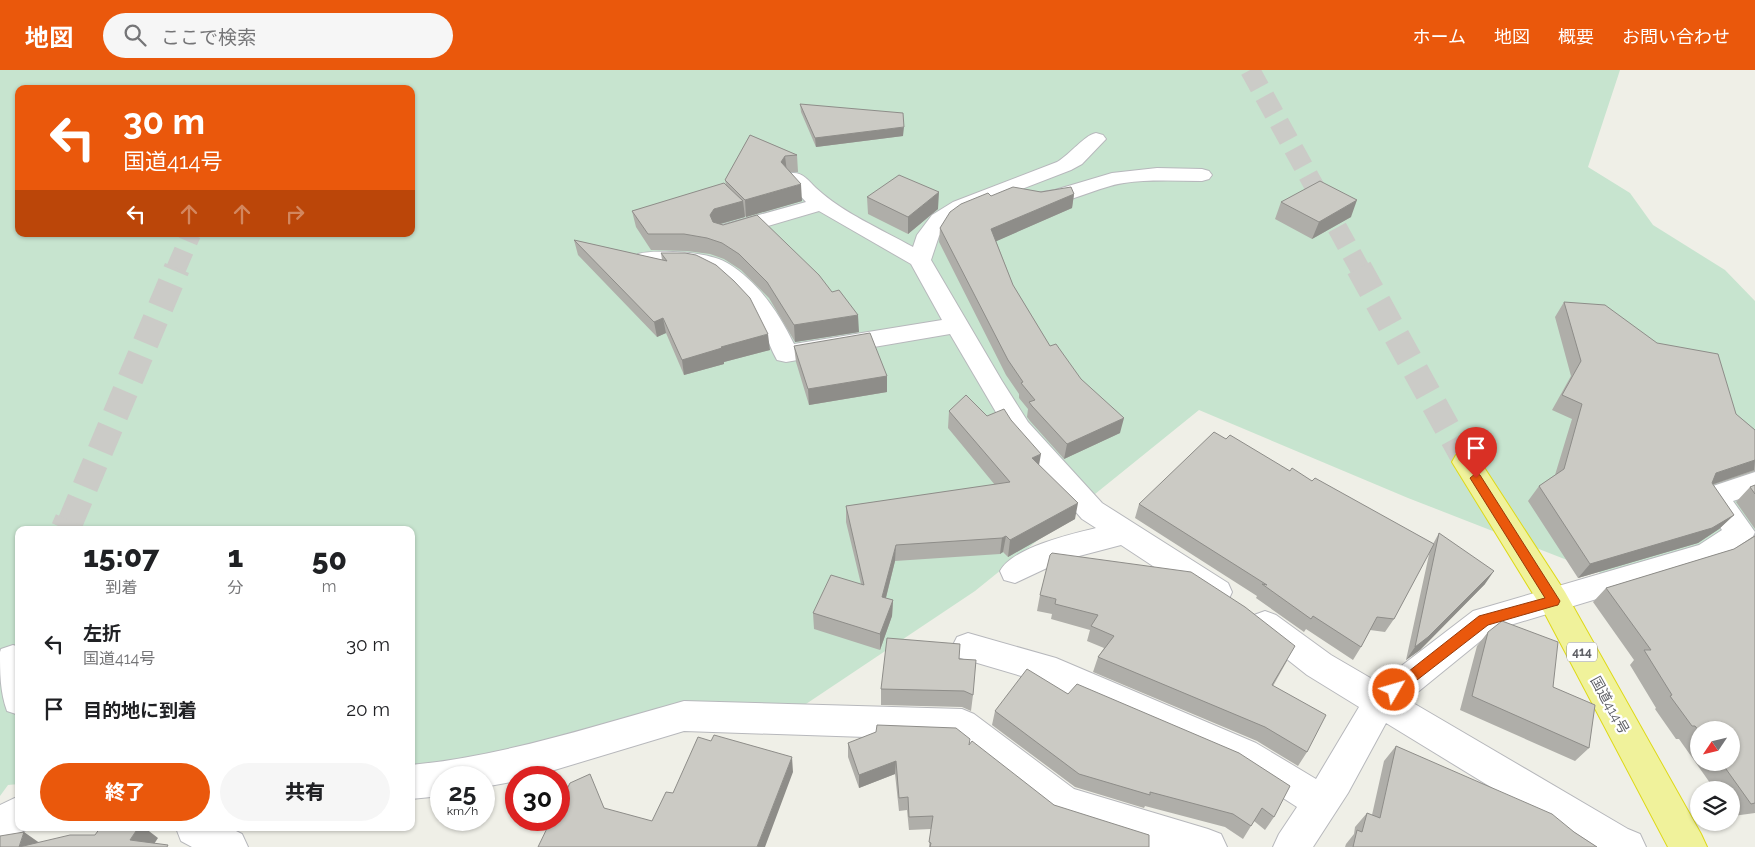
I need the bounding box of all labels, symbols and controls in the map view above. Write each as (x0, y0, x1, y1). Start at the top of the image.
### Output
search box (103, 13, 453, 58)
icon: search (121, 21, 149, 49)
text: 地図 (25, 23, 73, 52)
text: ここで検索 (161, 26, 256, 48)
text: ホーム (1413, 26, 1466, 47)
text: 地図 (1494, 26, 1530, 47)
text: 概要 (1558, 26, 1594, 47)
text: お問い合わせ (1622, 26, 1730, 47)
text: 30 m (123, 101, 205, 142)
icon: left (40, 105, 105, 170)
text: 国道414号 (123, 148, 222, 174)
icon: left (122, 200, 150, 228)
icon: ahead (175, 200, 203, 228)
icon: ahead (228, 200, 256, 228)
icon: right (281, 200, 309, 228)
pin (1455, 427, 1497, 478)
icon: arrive (1462, 434, 1490, 462)
text: 15:07 (83, 539, 159, 574)
text: 1 (228, 539, 243, 574)
text: 50 (312, 542, 347, 577)
text: m (322, 577, 337, 596)
text: 到着 (105, 578, 137, 597)
text: 分 (227, 578, 244, 597)
text: 左折 (83, 622, 121, 644)
icon: left (40, 630, 68, 658)
text: 30 m (346, 633, 390, 655)
road number: 414 (1567, 642, 1597, 662)
text: 国道414号 (83, 649, 155, 668)
position arrow (1367, 663, 1419, 715)
street label: 国道414号 (1588, 673, 1632, 737)
icon: arrive (40, 695, 68, 723)
text: 20 m (346, 698, 390, 720)
text: 目的地に到着 (83, 699, 197, 721)
north arrow (1690, 721, 1740, 771)
map controls (1690, 721, 1740, 831)
button: 終了 (40, 763, 210, 821)
button: 共有 (220, 763, 390, 821)
speed limit sign: 30 (505, 766, 570, 831)
text: 25 (449, 777, 476, 807)
button: layers (1690, 781, 1740, 831)
text: km/h (447, 804, 478, 818)

